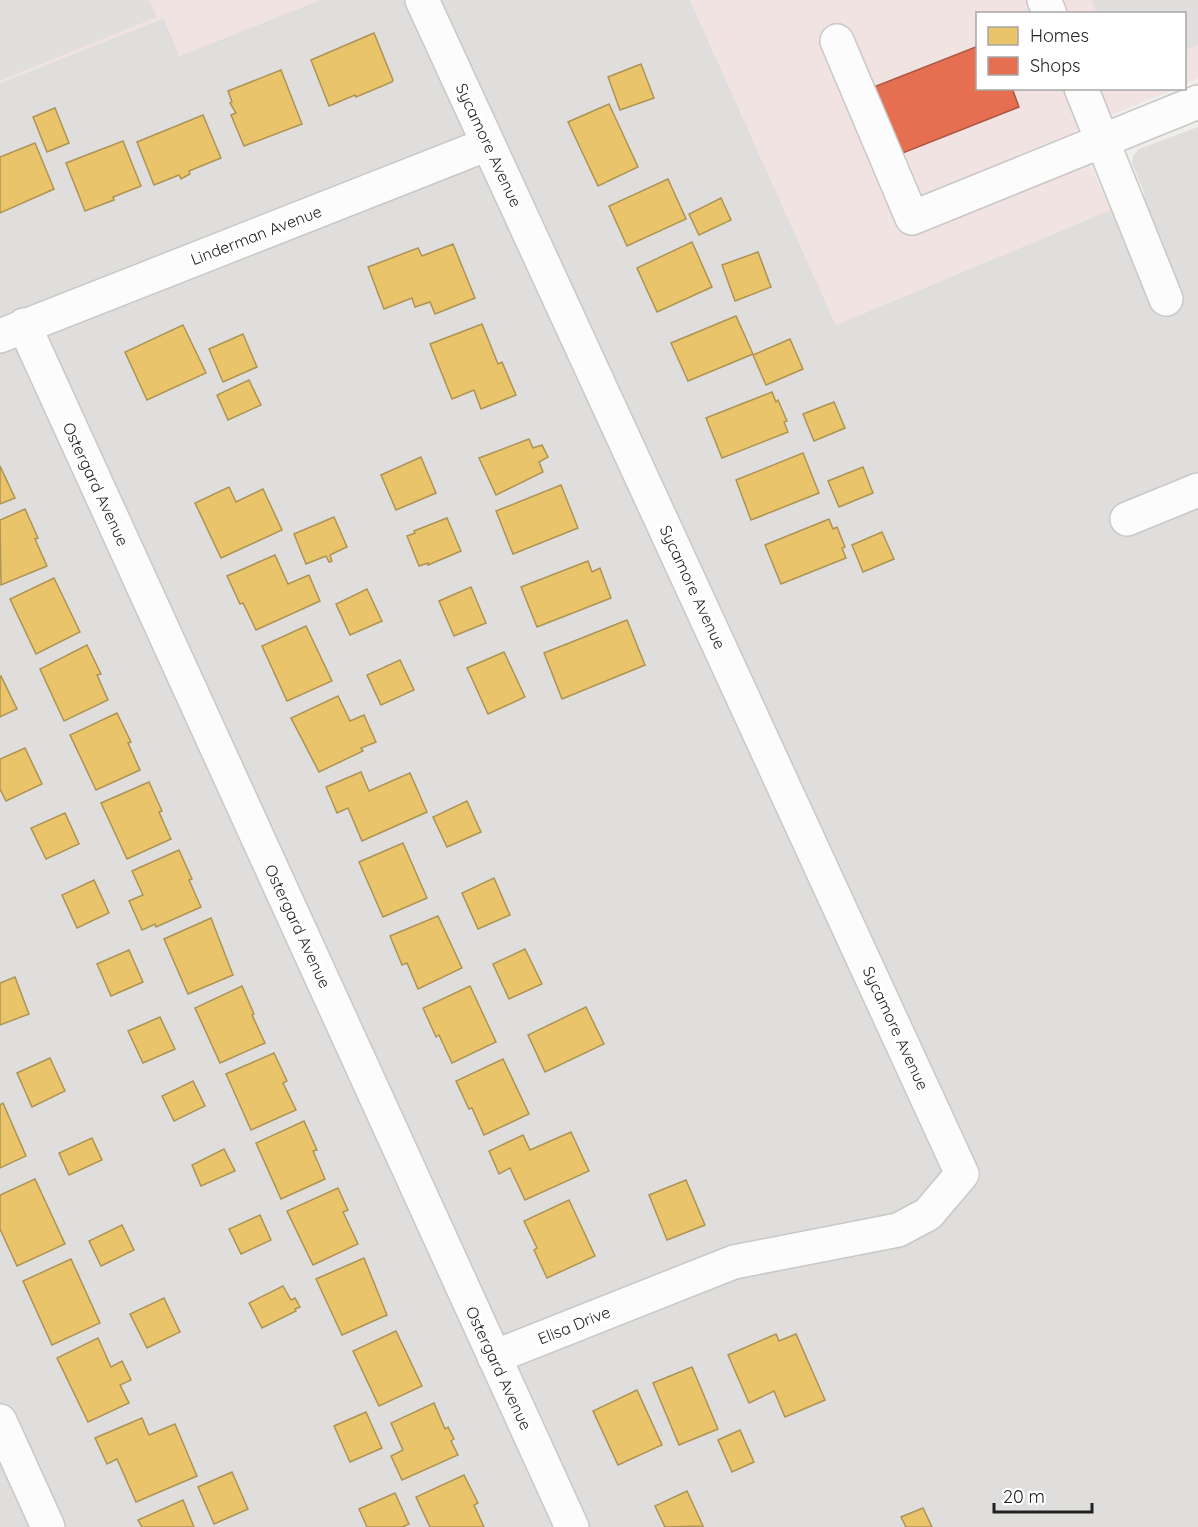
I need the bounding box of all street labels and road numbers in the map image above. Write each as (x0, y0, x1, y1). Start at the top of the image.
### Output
street label: Sycamore Avenue (452, 80, 526, 210)
street label: Linderman Avenue (188, 201, 324, 269)
street label: Ostergard Avenue (59, 419, 133, 549)
street label: Sycamore Avenue (656, 522, 730, 652)
street label: Ostergard Avenue (261, 861, 335, 991)
street label: Sycamore Avenue (859, 963, 933, 1093)
street label: Elisa Drive (535, 1301, 613, 1349)
street label: Ostergard Avenue (462, 1303, 536, 1433)

